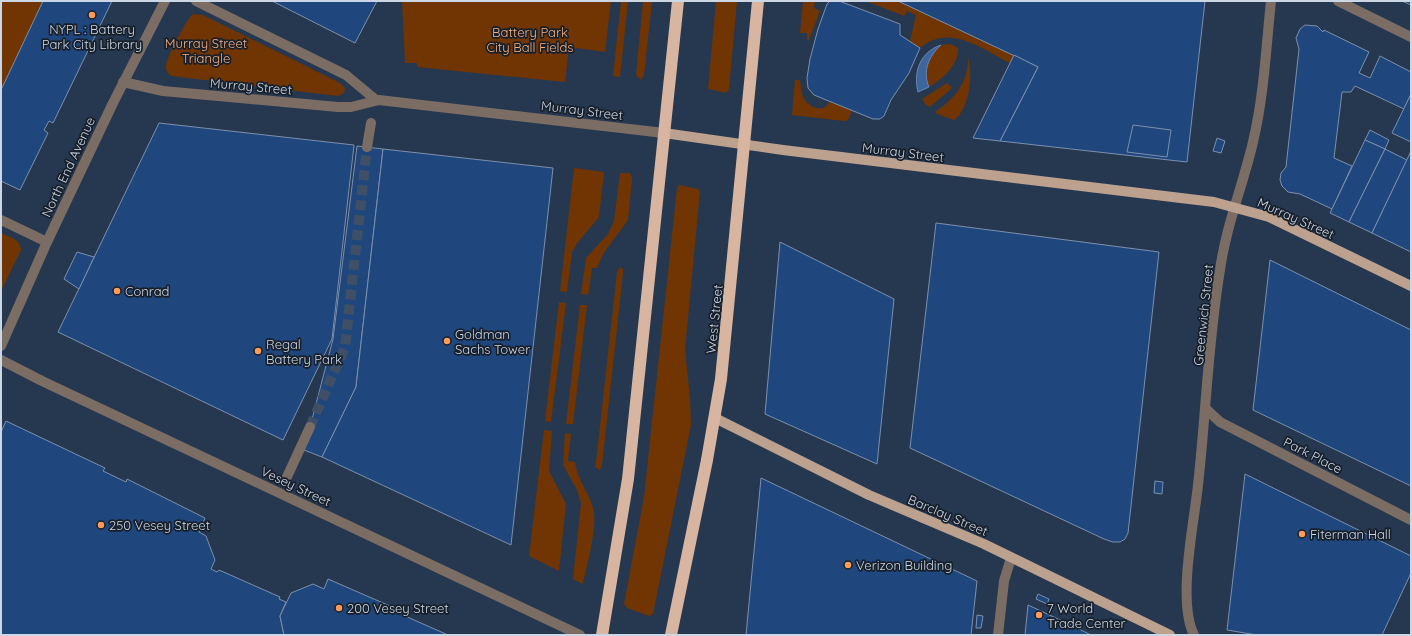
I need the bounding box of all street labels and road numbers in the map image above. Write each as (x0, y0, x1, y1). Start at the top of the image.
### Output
street label: Murray Street (209, 74, 293, 98)
street label: Murray Street (540, 97, 624, 123)
street label: North End Avenue (38, 114, 98, 220)
street label: Murray Street (861, 139, 945, 165)
street label: Murray Street (1255, 194, 1337, 242)
street label: Greenwich Street (1190, 264, 1216, 366)
street label: West Street (702, 284, 726, 354)
street label: Park Place (1281, 433, 1345, 477)
street label: Vesey Street (258, 463, 334, 509)
street label: Barclay Street (906, 491, 990, 539)

